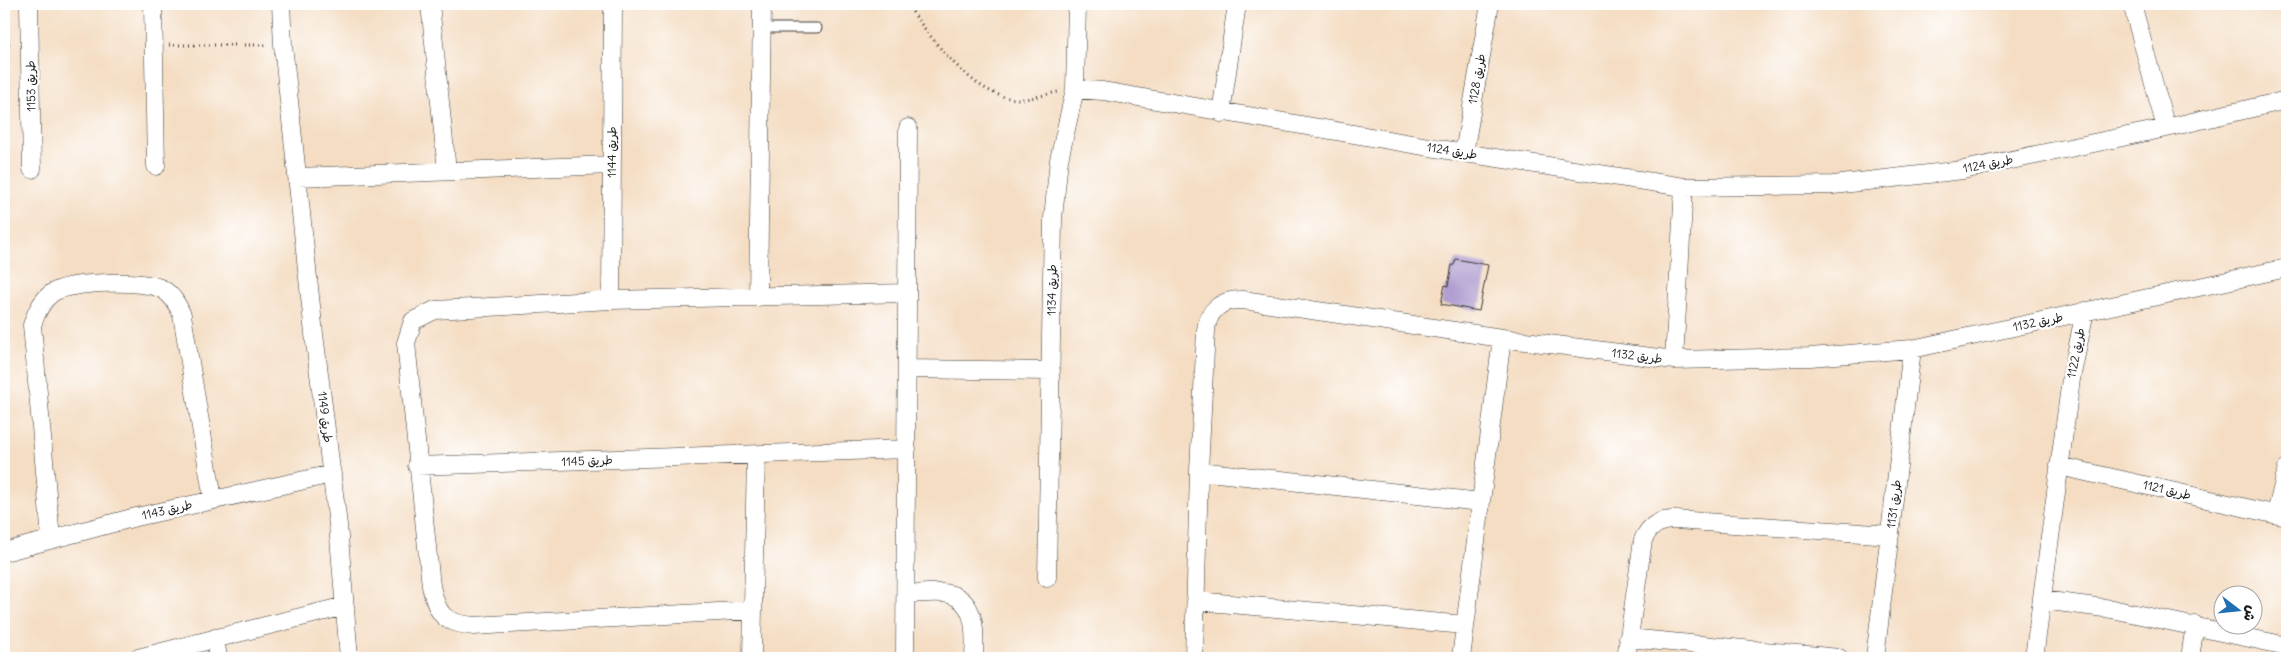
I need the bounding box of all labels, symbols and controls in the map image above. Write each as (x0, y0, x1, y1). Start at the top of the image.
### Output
street label: طريق 1128 (1465, 52, 1488, 105)
street label: طريق 1153 (23, 60, 38, 112)
street label: طريق 1144 (604, 126, 619, 178)
street label: طريق 1124 (1426, 139, 1478, 162)
street label: طريق 1124 (1961, 151, 2014, 176)
street label: طريق 1134 (1044, 264, 1059, 316)
street label: طريق 1132 (2011, 309, 2064, 334)
street label: طريق 1122 (2063, 327, 2088, 379)
street label: طريق 1132 (1611, 345, 1663, 366)
street label: طريق 1149 (315, 390, 336, 443)
street label: طريق 1145 (561, 452, 613, 469)
street label: طريق 1121 (2142, 477, 2193, 502)
street label: طريق 1131 (1883, 479, 1904, 529)
street label: طريق 1143 (140, 496, 194, 523)
north arrow (2214, 584, 2264, 634)
text: ش (2240, 604, 2261, 623)

